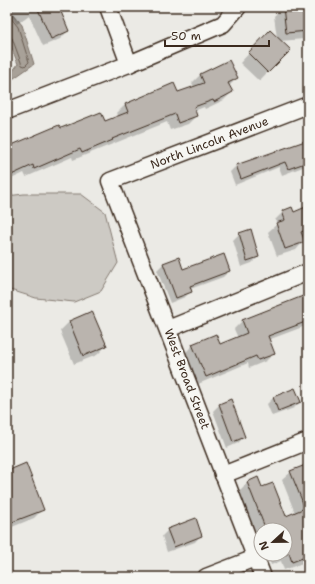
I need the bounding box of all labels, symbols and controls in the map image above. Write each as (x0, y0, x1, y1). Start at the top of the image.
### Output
scale bar (165, 22, 269, 48)
text: 50 m (171, 28, 201, 44)
street label: North Lincoln Avenue (148, 113, 271, 173)
street label: West Broad Street (160, 326, 214, 432)
north arrow (253, 522, 293, 562)
text: N (255, 538, 273, 552)

